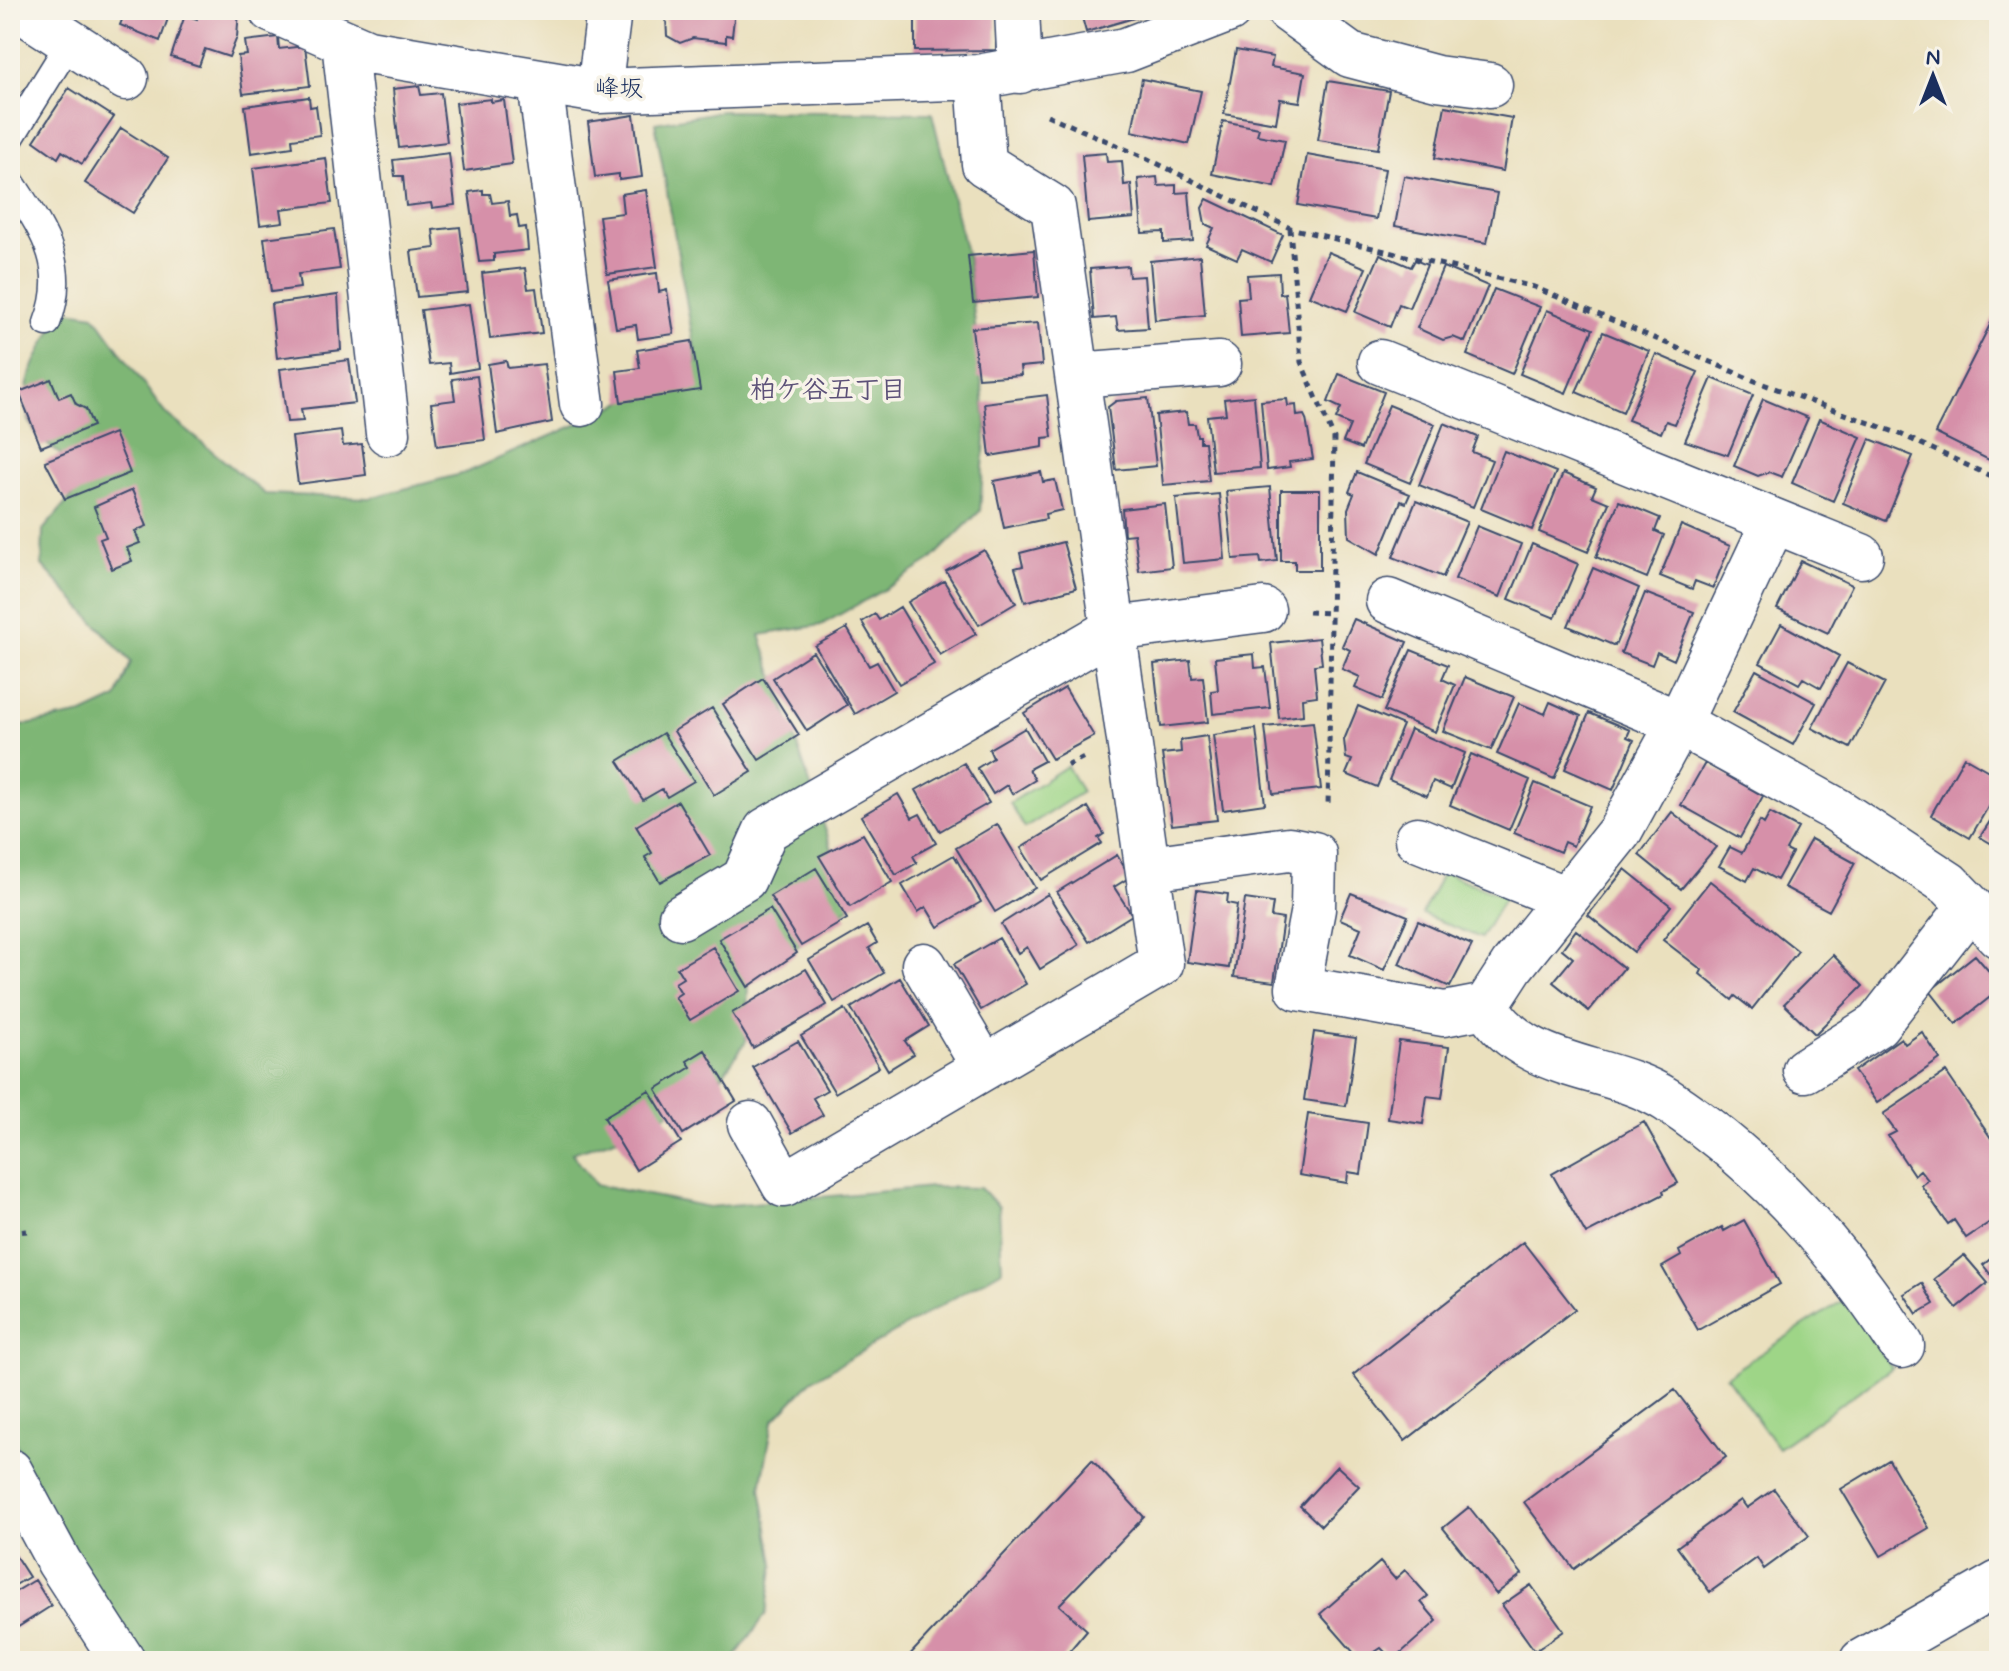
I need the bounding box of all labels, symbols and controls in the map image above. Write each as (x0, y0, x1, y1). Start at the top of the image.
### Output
north arrow (1893, 36, 1973, 116)
text: N (1926, 44, 1940, 72)
street label: 峰坂 (595, 74, 643, 105)
district label: 柏ケ谷五丁目 (750, 374, 906, 408)

